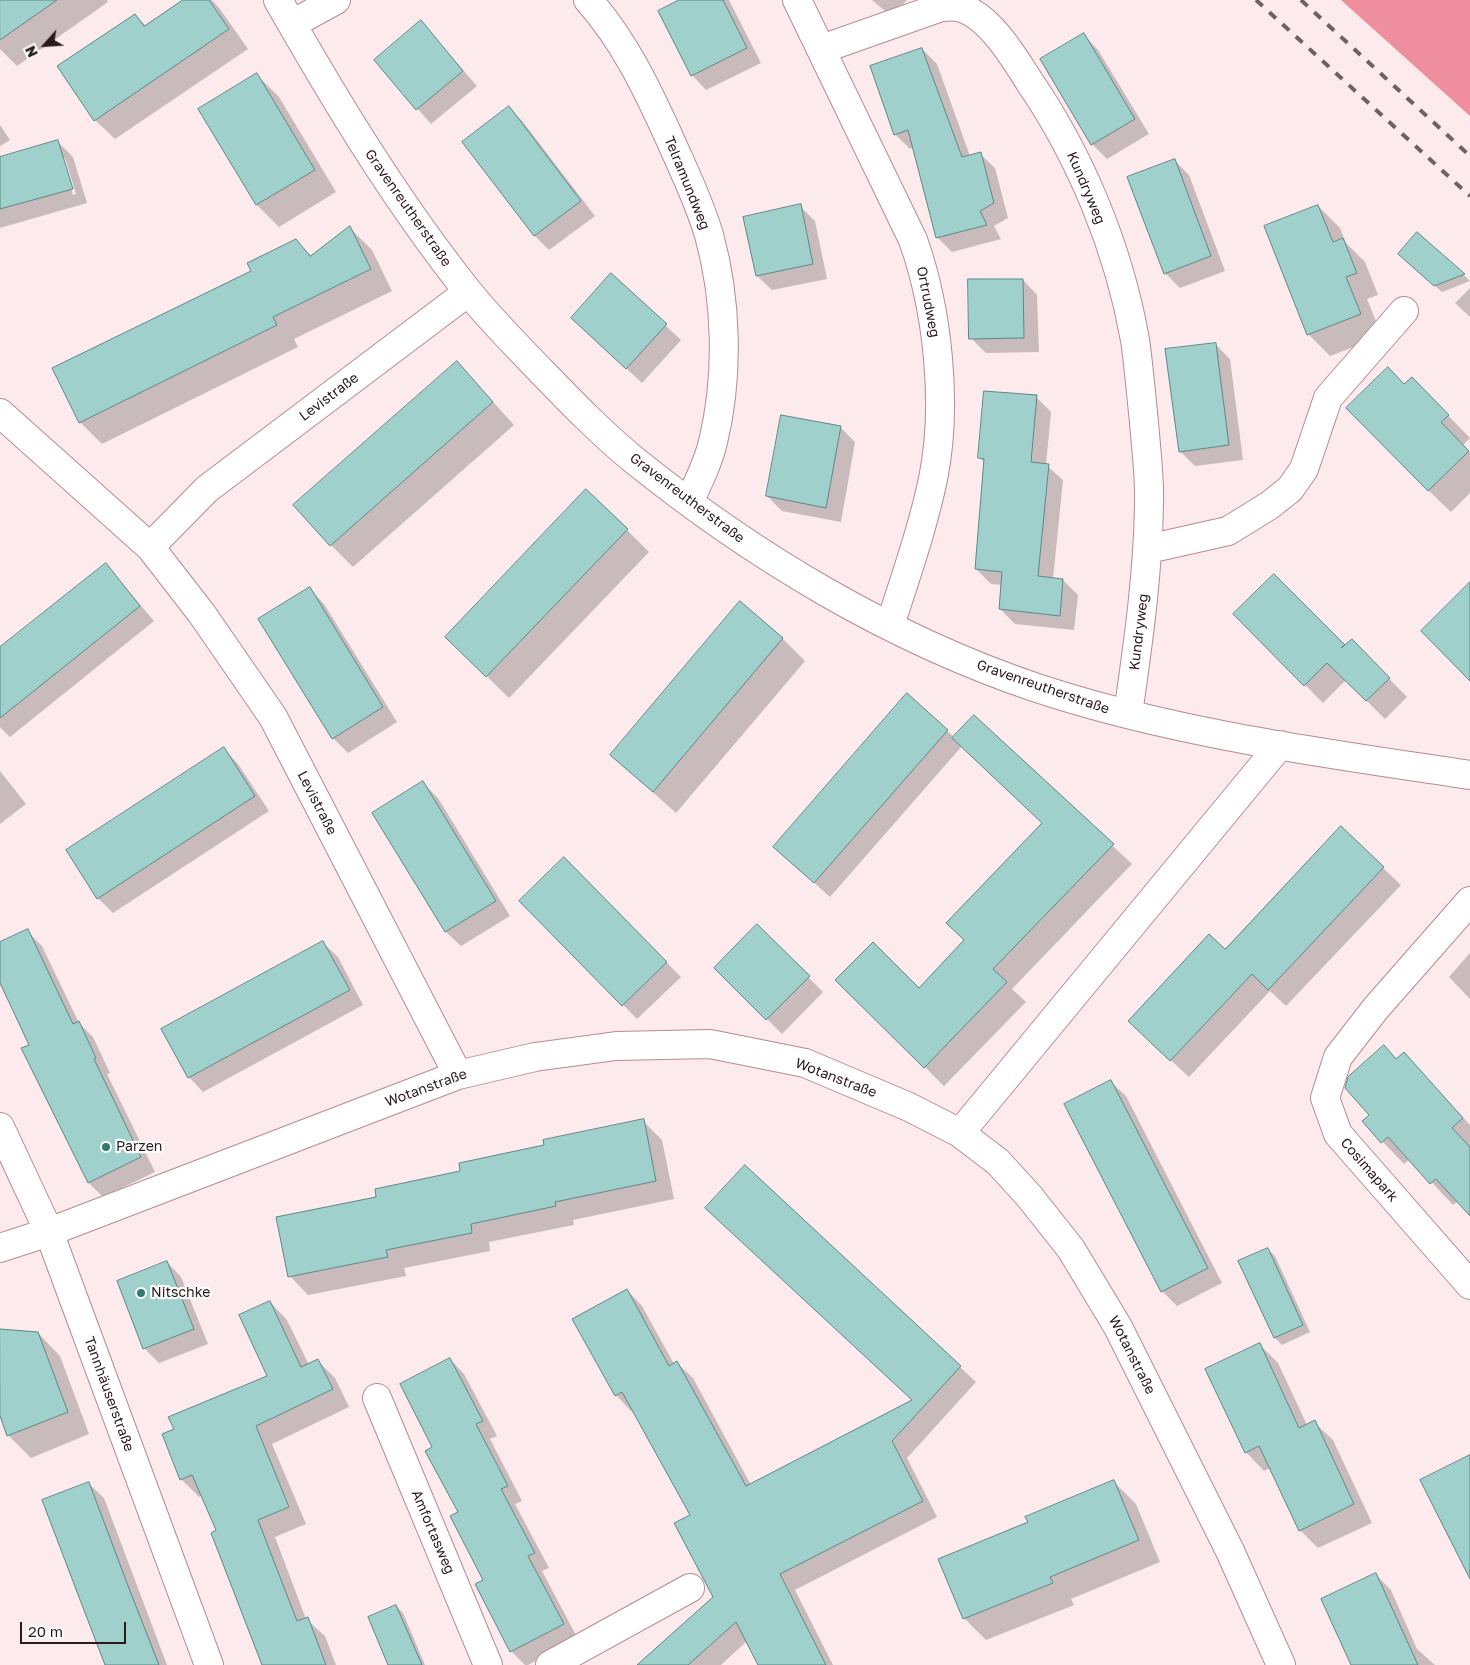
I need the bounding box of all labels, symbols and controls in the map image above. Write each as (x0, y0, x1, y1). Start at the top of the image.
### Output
north arrow (20, 20, 70, 70)
text: N (21, 43, 41, 60)
street label: Telramundweg (661, 134, 713, 232)
street label: Gravenreutherstraße (361, 146, 455, 270)
street label: Kundryweg (1063, 149, 1109, 227)
street label: Ortrudweg (913, 265, 943, 339)
street label: Levistraße (296, 369, 362, 425)
street label: Gravenreutherstraße (626, 449, 748, 547)
street label: Kundryweg (1126, 593, 1152, 671)
street label: Gravenreutherstraße (974, 656, 1112, 718)
street label: Levistraße (294, 768, 340, 838)
street label: Wotanstraße (793, 1055, 879, 1101)
street label: Wotanstraße (383, 1065, 469, 1111)
street label: Cosimapark (1337, 1135, 1401, 1205)
place label: Parzen (116, 1139, 162, 1155)
marker: Parzen (100, 1141, 112, 1153)
place label: Nitschke (151, 1285, 210, 1301)
marker: Nitschke (135, 1287, 147, 1299)
street label: Wotanstraße (1105, 1313, 1159, 1397)
street label: Tannhäuserstraße (80, 1334, 138, 1454)
street label: Amfortasweg (408, 1487, 458, 1577)
scale bar (22, 1612, 129, 1644)
text: 20 m (28, 1622, 63, 1640)

